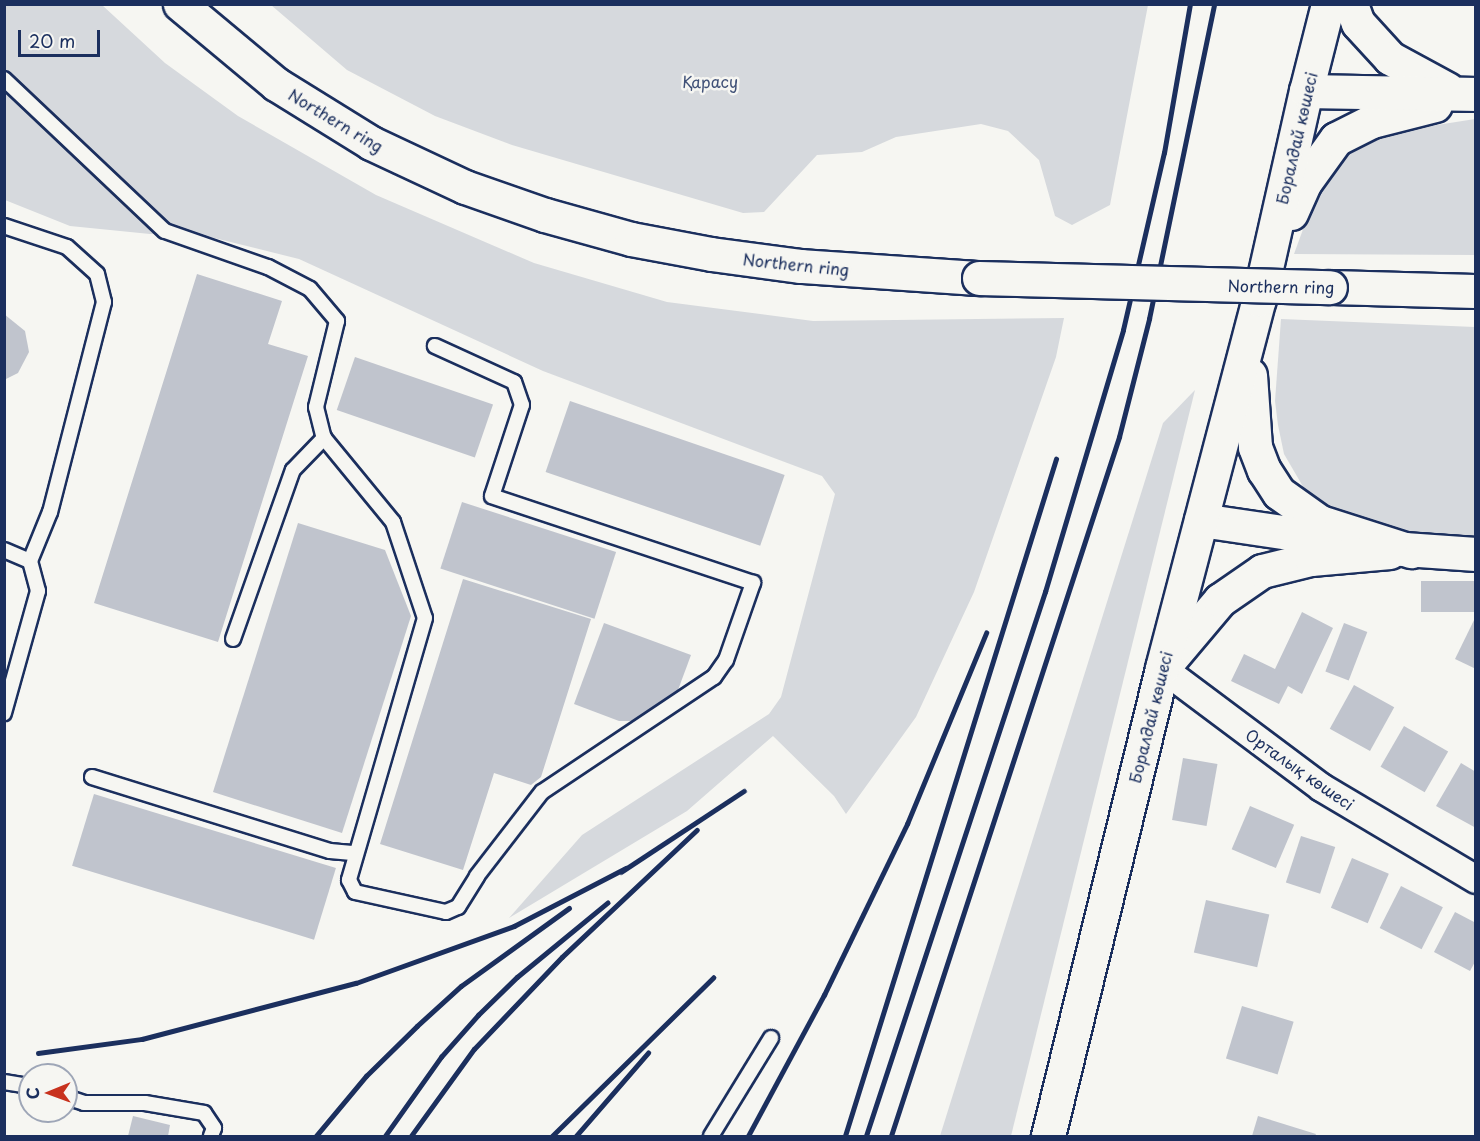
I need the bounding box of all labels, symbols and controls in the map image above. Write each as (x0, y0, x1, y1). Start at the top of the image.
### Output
scale bar (21, 18, 104, 56)
text: 20 m (29, 27, 75, 54)
street label: Боралдай көшесі (1271, 70, 1321, 206)
park label: Қарасу (682, 71, 738, 91)
street label: Northern ring (285, 84, 387, 156)
street label: Northern ring (742, 249, 850, 279)
street label: Northern ring (1227, 275, 1335, 297)
street label: Боралдай көшесі (1124, 649, 1176, 785)
street label: Орталық көшесі (1242, 724, 1358, 814)
north arrow (18, 1063, 78, 1123)
text: С (20, 1087, 44, 1100)

